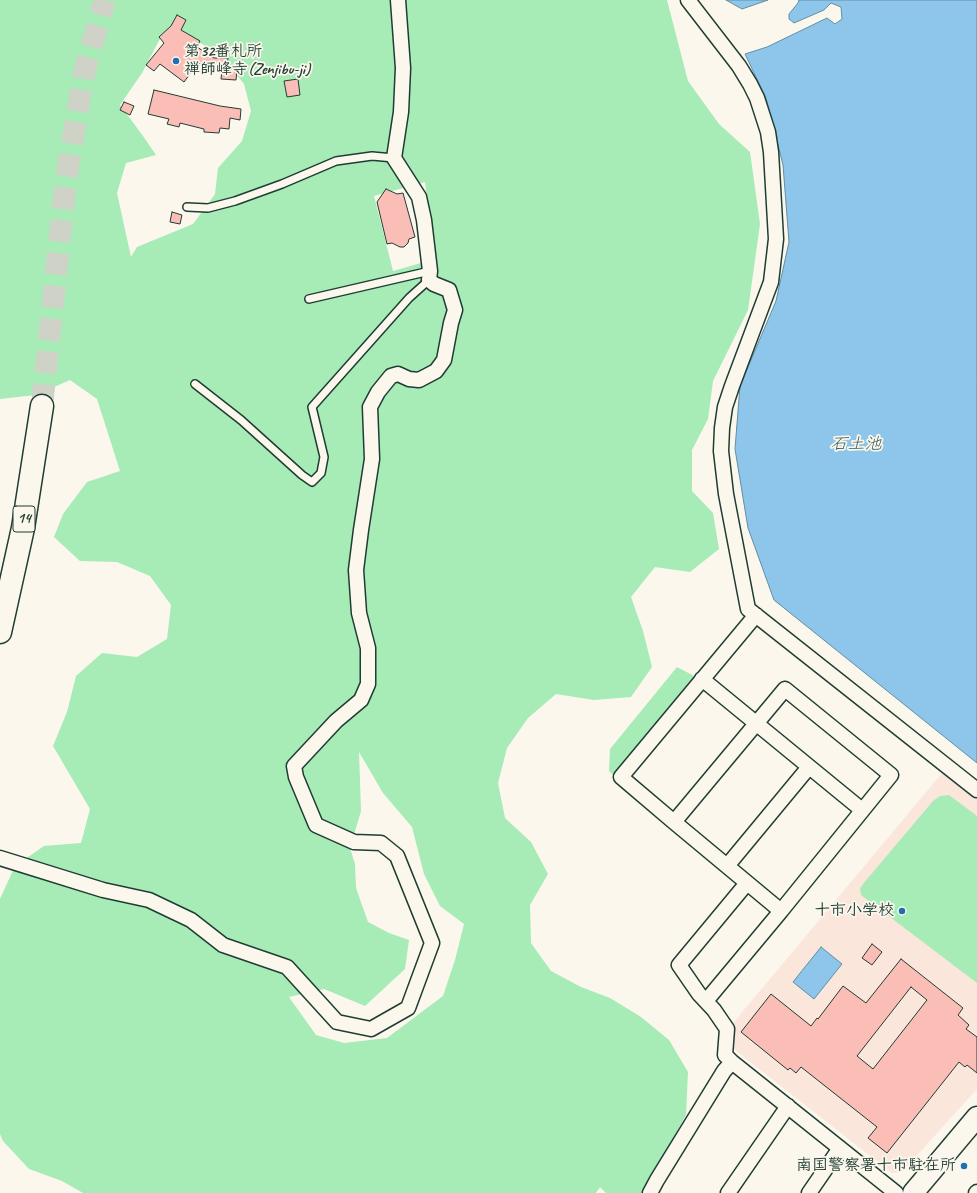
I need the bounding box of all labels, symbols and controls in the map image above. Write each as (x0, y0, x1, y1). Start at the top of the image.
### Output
place label: 第32番札所 禅師峰寺(Zenjibu-ji) (184, 42, 310, 80)
marker: 第32番札所 禅師峰寺(Zenjibu-ji) (171, 56, 181, 66)
water label: 石土池 (831, 435, 881, 455)
road number: 14 (13, 506, 35, 532)
place label: 十市小学校 (814, 901, 894, 921)
marker: 十市小学校 (897, 906, 907, 916)
place label: 南国警察署十市駐在所 (796, 1156, 956, 1176)
marker: 南国警察署十市駐在所 (959, 1161, 969, 1171)

